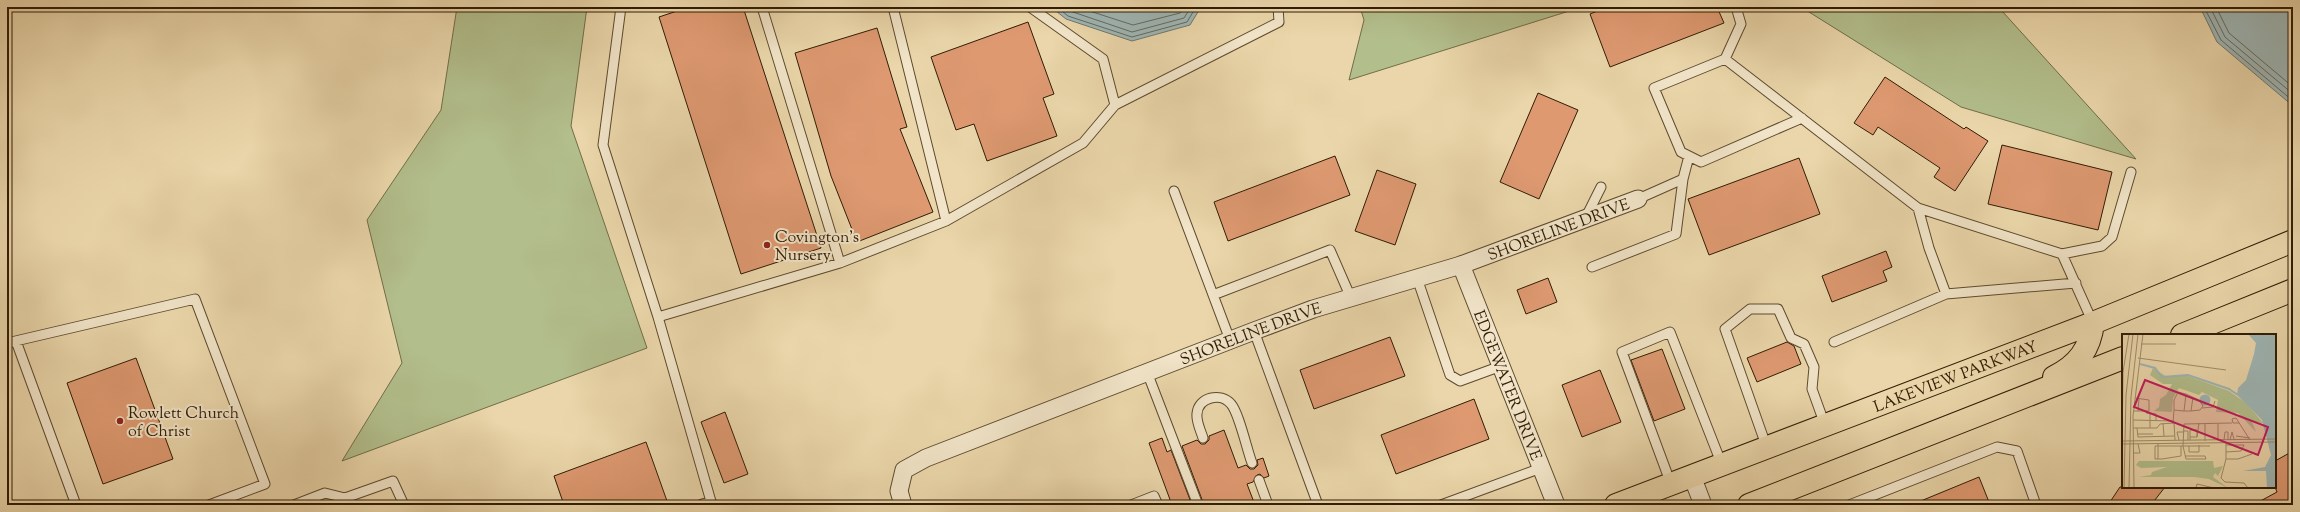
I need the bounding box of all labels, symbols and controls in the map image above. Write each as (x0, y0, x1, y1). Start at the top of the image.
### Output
street label: SHORELINE DRIVE (1485, 194, 1634, 268)
place label: Covington's Nursery (775, 227, 859, 268)
marker: Covington's Nursery (762, 240, 772, 250)
street label: SHORELINE DRIVE (1177, 298, 1325, 373)
street label: EDGEWATER DRIVE (1466, 307, 1546, 465)
inset map (2122, 334, 2276, 488)
street label: LAKEVIEW PARKWAY (1871, 336, 2042, 420)
place label: Rowlett Church of Christ (128, 403, 240, 444)
marker: Rowlett Church of Christ (115, 416, 125, 426)

